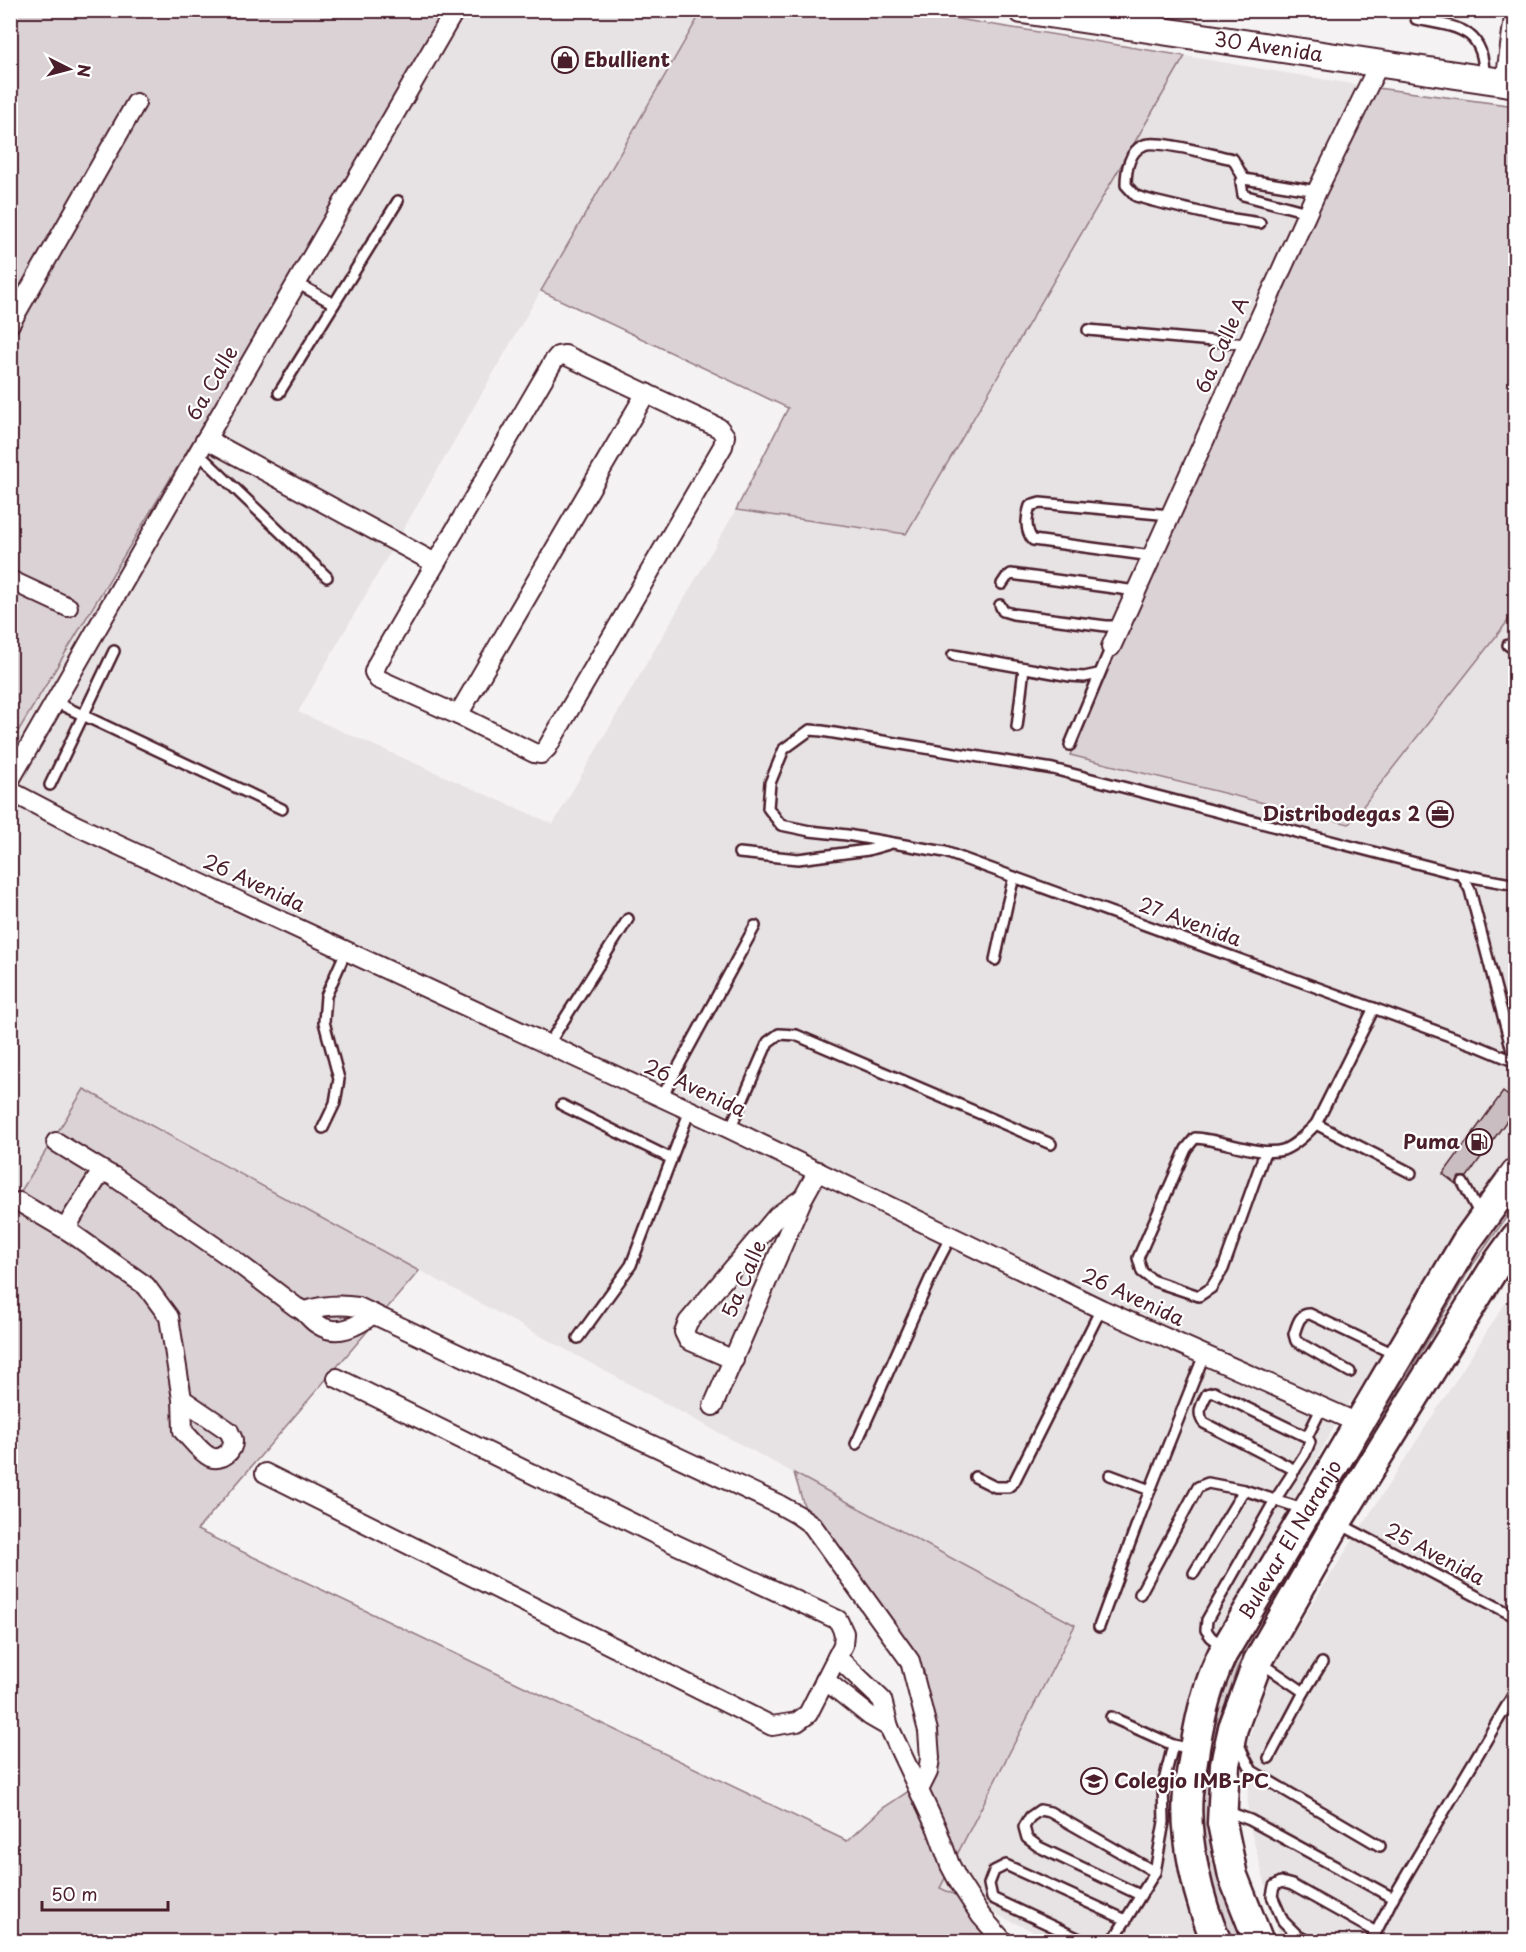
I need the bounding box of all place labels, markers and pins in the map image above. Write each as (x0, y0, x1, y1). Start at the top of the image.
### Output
place label: Ebullient (584, 44, 670, 74)
shop icon: Ebullient (550, 45, 580, 75)
place label: Distribodegas 2 (1262, 798, 1420, 828)
office icon: Distribodegas 2 (1425, 799, 1455, 829)
place label: Puma (1403, 1126, 1460, 1156)
fuel station icon: Puma (1464, 1127, 1494, 1157)
place label: Colegio IMB-PC (1114, 1765, 1269, 1795)
school or university icon: Colegio IMB-PC (1079, 1766, 1109, 1796)

